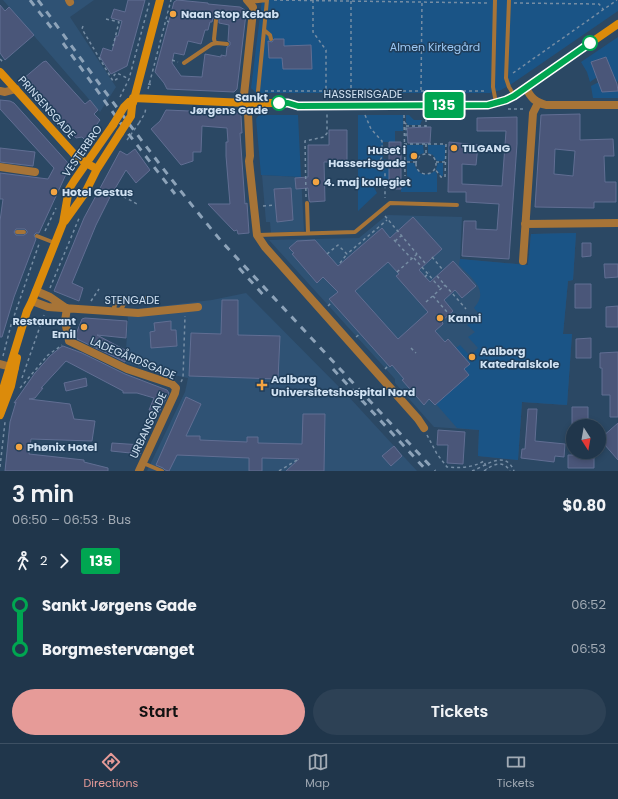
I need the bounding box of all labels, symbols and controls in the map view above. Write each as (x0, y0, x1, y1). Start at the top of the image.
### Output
place label: Naan Stop Kebab (181, 6, 279, 22)
marker: Naan Stop Kebab (168, 9, 178, 19)
unlabelled marker (582, 35, 598, 51)
park label: Almen Kirkegård (390, 39, 480, 55)
street label: PRINSENSGADE (15, 72, 79, 142)
street label: HASSERISGADE (324, 86, 402, 102)
place label: Sankt Jørgens Gade (190, 89, 269, 118)
line badge: 135 (421, 92, 467, 118)
marker: Sankt Jørgens Gade (271, 95, 287, 111)
text: 135 (433, 95, 455, 115)
street label: VESTERBRO (58, 122, 106, 180)
place label: TILGANG (462, 140, 511, 156)
place label: Huset i Hasserisgade (328, 142, 406, 171)
marker: TILGANG (449, 143, 459, 153)
marker: Huset i Hasserisgade (409, 151, 419, 161)
place label: 4. maj kollegiet (324, 174, 411, 190)
marker: 4. maj kollegiet (311, 177, 321, 187)
place label: Hotel Gestus (62, 184, 133, 200)
marker: Hotel Gestus (49, 187, 59, 197)
street label: STENGADE (104, 292, 160, 308)
place label: Kanni (448, 310, 481, 326)
place label: Restaurant Emil (13, 313, 77, 342)
marker: Kanni (435, 313, 445, 323)
marker: Restaurant Emil (79, 322, 89, 332)
street label: LADEGÅRDSGADE (88, 333, 178, 383)
place label: Aalborg Katedralskole (480, 343, 559, 372)
marker: Aalborg Katedralskole (467, 352, 477, 362)
place label: Aalborg Universitetshospital Nord (271, 371, 415, 400)
marker: Aalborg Universitetshospital Nord (256, 379, 268, 391)
street label: URBANSGADE (126, 389, 170, 461)
north arrow (566, 419, 606, 459)
map controls (566, 419, 606, 459)
place label: Phønix Hotel (27, 439, 97, 455)
marker: Phønix Hotel (14, 442, 24, 452)
text: 3 min (12, 479, 74, 510)
text: $0.80 (563, 495, 606, 516)
text: 06:50 – 06:53 · Bus (12, 510, 131, 529)
icon: walk (12, 550, 34, 572)
icon: forward (53, 550, 75, 572)
text: 2 (40, 551, 47, 570)
text: 135 (89, 551, 112, 571)
text: Sankt Jørgens Gade (42, 595, 197, 616)
text: 06:52 (571, 595, 606, 614)
text: Borgmestervænget (42, 639, 194, 660)
text: 06:53 (571, 639, 606, 658)
button: Start (12, 689, 305, 735)
button: Tickets (313, 689, 606, 735)
tab: Directions (84, 751, 138, 792)
tab: Map (305, 751, 330, 792)
tab: Tickets (497, 751, 534, 792)

